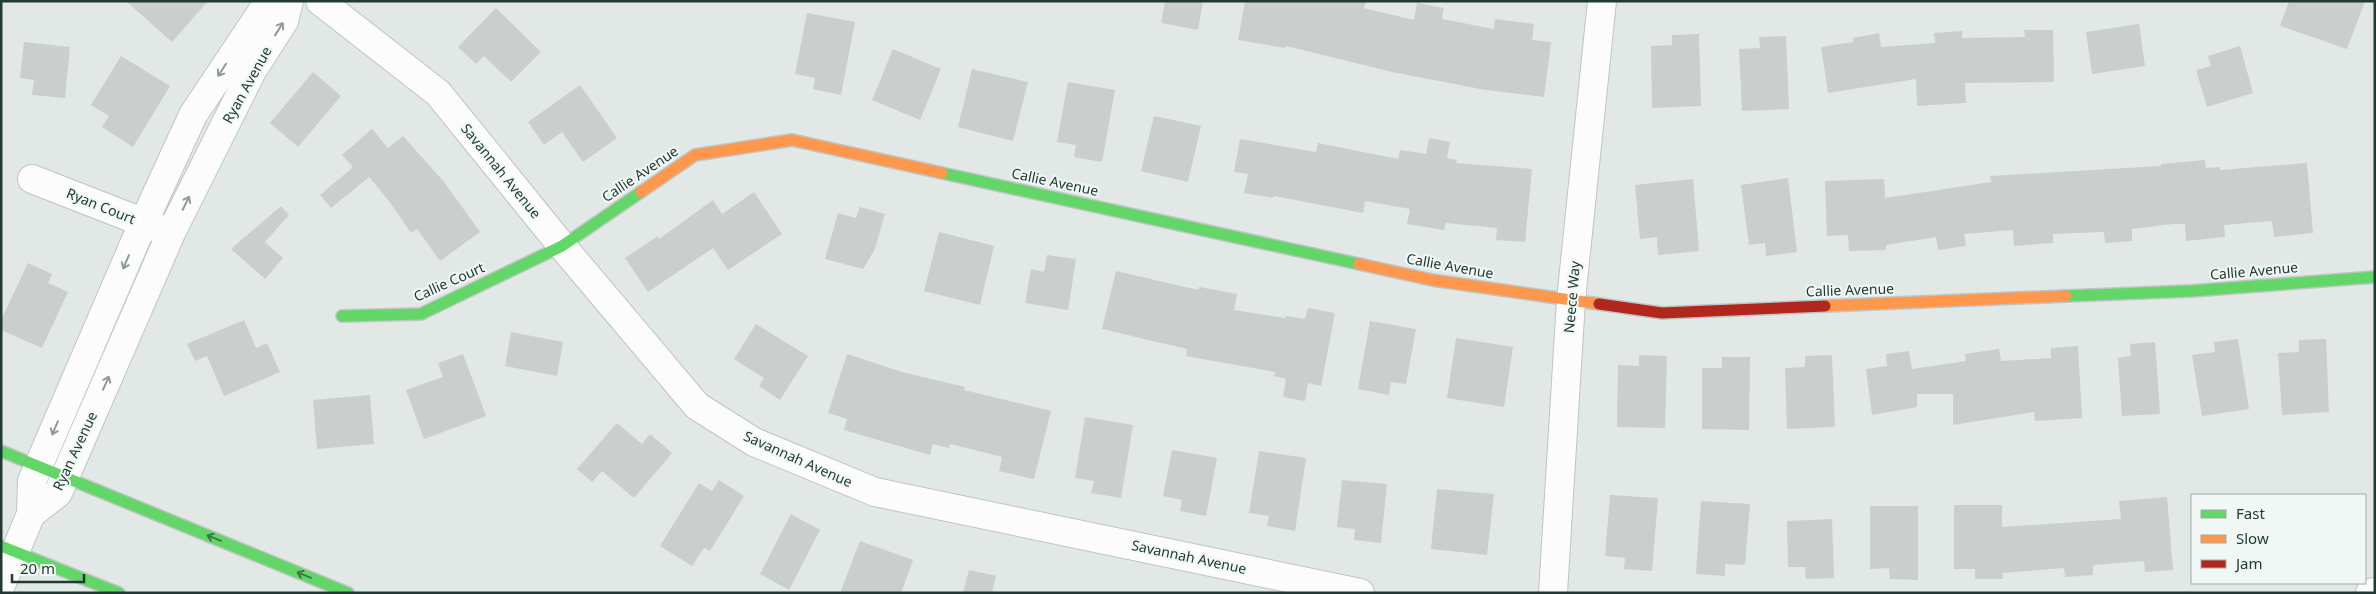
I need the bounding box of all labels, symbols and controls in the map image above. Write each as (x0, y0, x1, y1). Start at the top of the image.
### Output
one-way arrow (274, 22, 284, 36)
street label: Ryan Avenue (218, 43, 276, 127)
one-way arrow (217, 63, 227, 77)
street label: Savannah Avenue (457, 119, 546, 222)
street label: Callie Avenue (598, 141, 682, 206)
street label: Callie Avenue (1010, 163, 1100, 200)
street label: Ryan Court (64, 183, 139, 228)
one-way arrow (182, 196, 191, 211)
street label: Callie Avenue (1405, 248, 1495, 283)
one-way arrow (120, 254, 130, 269)
street label: Callie Court (410, 257, 487, 306)
street label: Callie Avenue (2209, 257, 2299, 284)
street label: Neece Way (1559, 259, 1584, 334)
street label: Callie Avenue (1806, 278, 1895, 301)
one-way arrow (102, 376, 112, 391)
street label: Ryan Avenue (48, 408, 101, 493)
one-way arrow (49, 420, 58, 435)
street label: Savannah Avenue (741, 426, 856, 491)
legend (2191, 494, 2366, 584)
text: Fast (2236, 503, 2265, 523)
text: Slow (2236, 528, 2269, 548)
one-way arrow (207, 533, 222, 543)
street label: Savannah Avenue (1130, 535, 1248, 578)
scale bar (12, 552, 85, 584)
text: Jam (2234, 553, 2263, 573)
text: 20 m (20, 558, 55, 578)
one-way arrow (297, 569, 312, 579)

